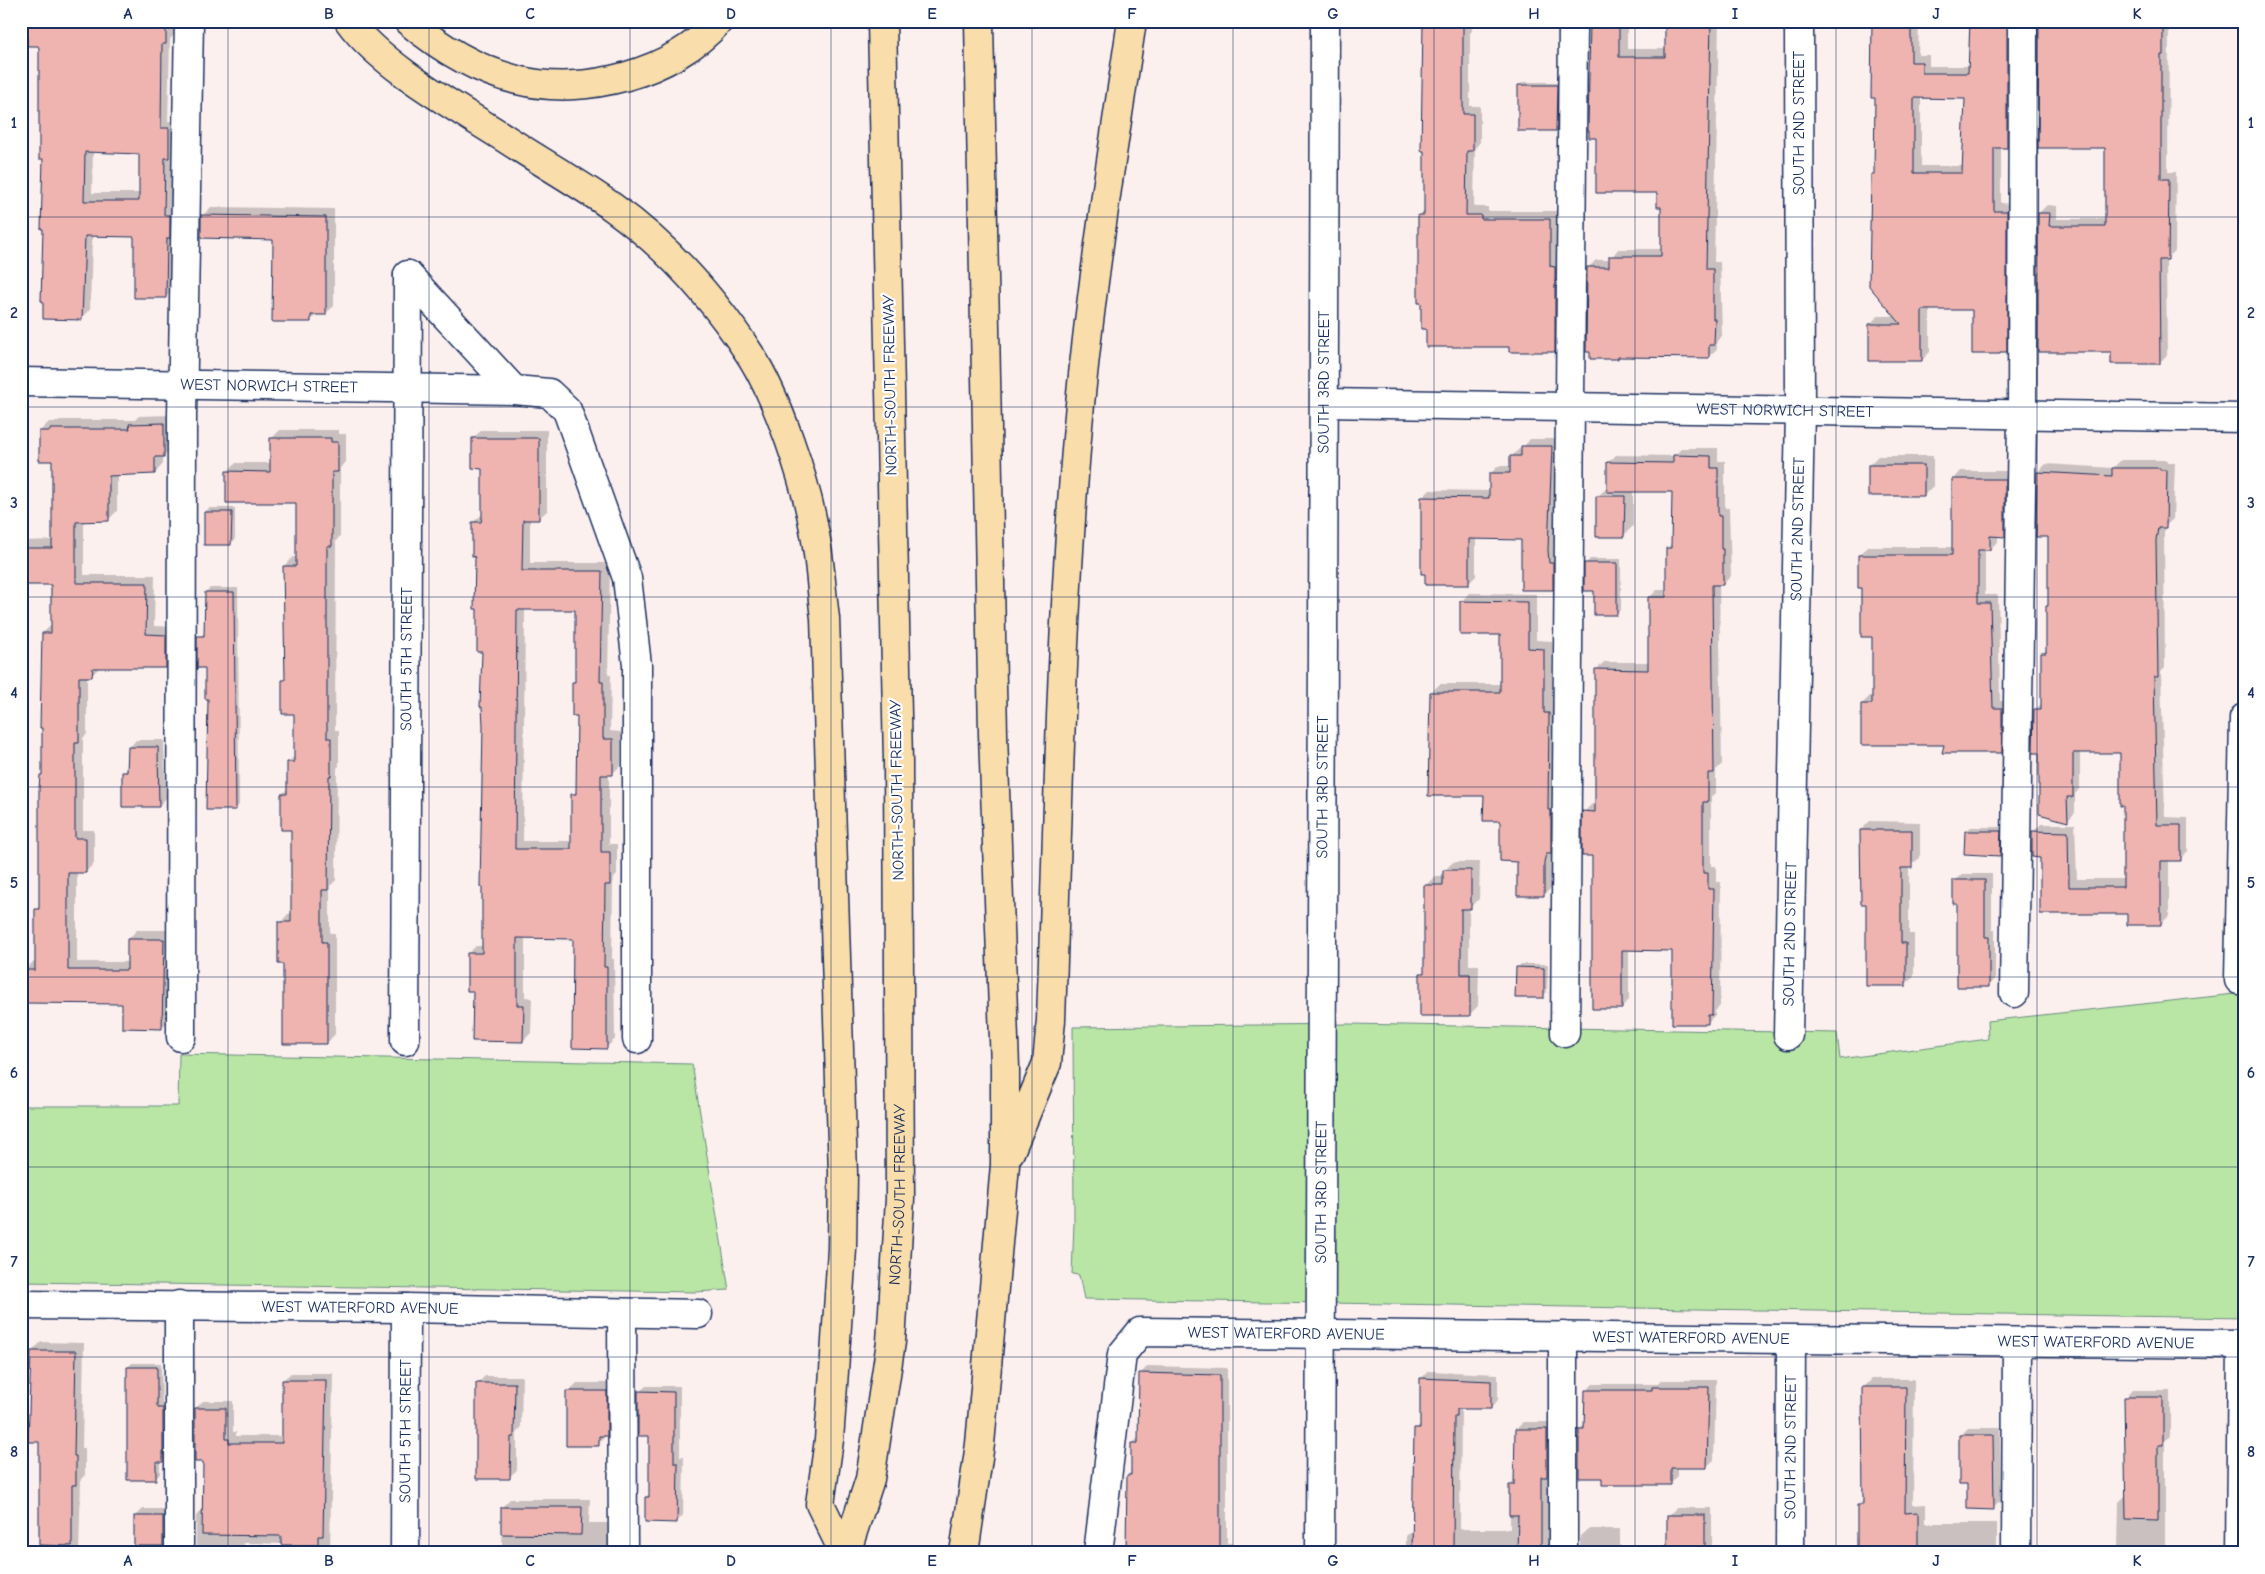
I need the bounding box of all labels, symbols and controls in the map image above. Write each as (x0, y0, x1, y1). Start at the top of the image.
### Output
text: A (124, 5, 133, 23)
text: B (324, 5, 334, 23)
text: C (525, 5, 535, 23)
text: D (726, 5, 736, 23)
text: E (927, 5, 937, 23)
text: F (1127, 5, 1137, 23)
text: G (1327, 5, 1339, 23)
text: H (1528, 5, 1540, 23)
text: I (1732, 5, 1738, 23)
text: J (1932, 5, 1940, 23)
text: K (2132, 5, 2142, 23)
street label: SOUTH 2ND STREET (1790, 50, 1808, 195)
text: 1 (11, 114, 17, 132)
text: 1 (2248, 114, 2254, 132)
street label: NORTH-SOUTH FREEWAY (879, 294, 901, 476)
text: 2 (10, 304, 18, 322)
text: 2 (2247, 304, 2255, 322)
street label: SOUTH 3RD STREET (1315, 310, 1333, 454)
street label: WEST NORWICH STREET (180, 376, 358, 396)
street label: WEST NORWICH STREET (1696, 400, 1874, 421)
street label: SOUTH 2ND STREET (1787, 456, 1808, 601)
text: 3 (10, 494, 18, 512)
text: 3 (2247, 494, 2255, 512)
street label: SOUTH 5TH STREET (397, 586, 416, 731)
text: 4 (10, 684, 18, 702)
text: 4 (2247, 684, 2255, 702)
street label: NORTH-SOUTH FREEWAY (886, 699, 908, 881)
street label: SOUTH 3RD STREET (1313, 715, 1332, 859)
street label: SOUTH 2ND STREET (1780, 861, 1800, 1006)
text: 5 (10, 874, 18, 892)
text: 5 (2247, 874, 2255, 892)
text: 6 (10, 1064, 18, 1082)
text: 6 (2247, 1064, 2255, 1082)
street label: NORTH-SOUTH FREEWAY (886, 1104, 909, 1286)
street label: SOUTH 3RD STREET (1312, 1120, 1330, 1264)
text: 7 (10, 1253, 18, 1271)
text: 7 (2247, 1253, 2255, 1271)
street label: WEST WATERFORD AVENUE (261, 1298, 459, 1318)
street label: WEST WATERFORD AVENUE (1188, 1324, 1385, 1344)
street label: WEST WATERFORD AVENUE (1592, 1328, 1790, 1348)
street label: WEST WATERFORD AVENUE (1997, 1332, 2195, 1352)
street label: SOUTH 5TH STREET (396, 1358, 415, 1503)
street label: SOUTH 2ND STREET (1781, 1374, 1800, 1519)
text: 8 (10, 1443, 18, 1461)
text: 8 (2247, 1443, 2255, 1461)
text: A (124, 1552, 133, 1570)
text: B (324, 1552, 334, 1570)
text: C (525, 1552, 535, 1570)
text: D (726, 1552, 736, 1570)
text: E (927, 1552, 937, 1570)
text: F (1127, 1552, 1137, 1570)
text: G (1327, 1552, 1339, 1570)
text: H (1528, 1552, 1540, 1570)
text: I (1732, 1552, 1738, 1570)
text: J (1932, 1552, 1940, 1570)
text: K (2132, 1552, 2142, 1570)

